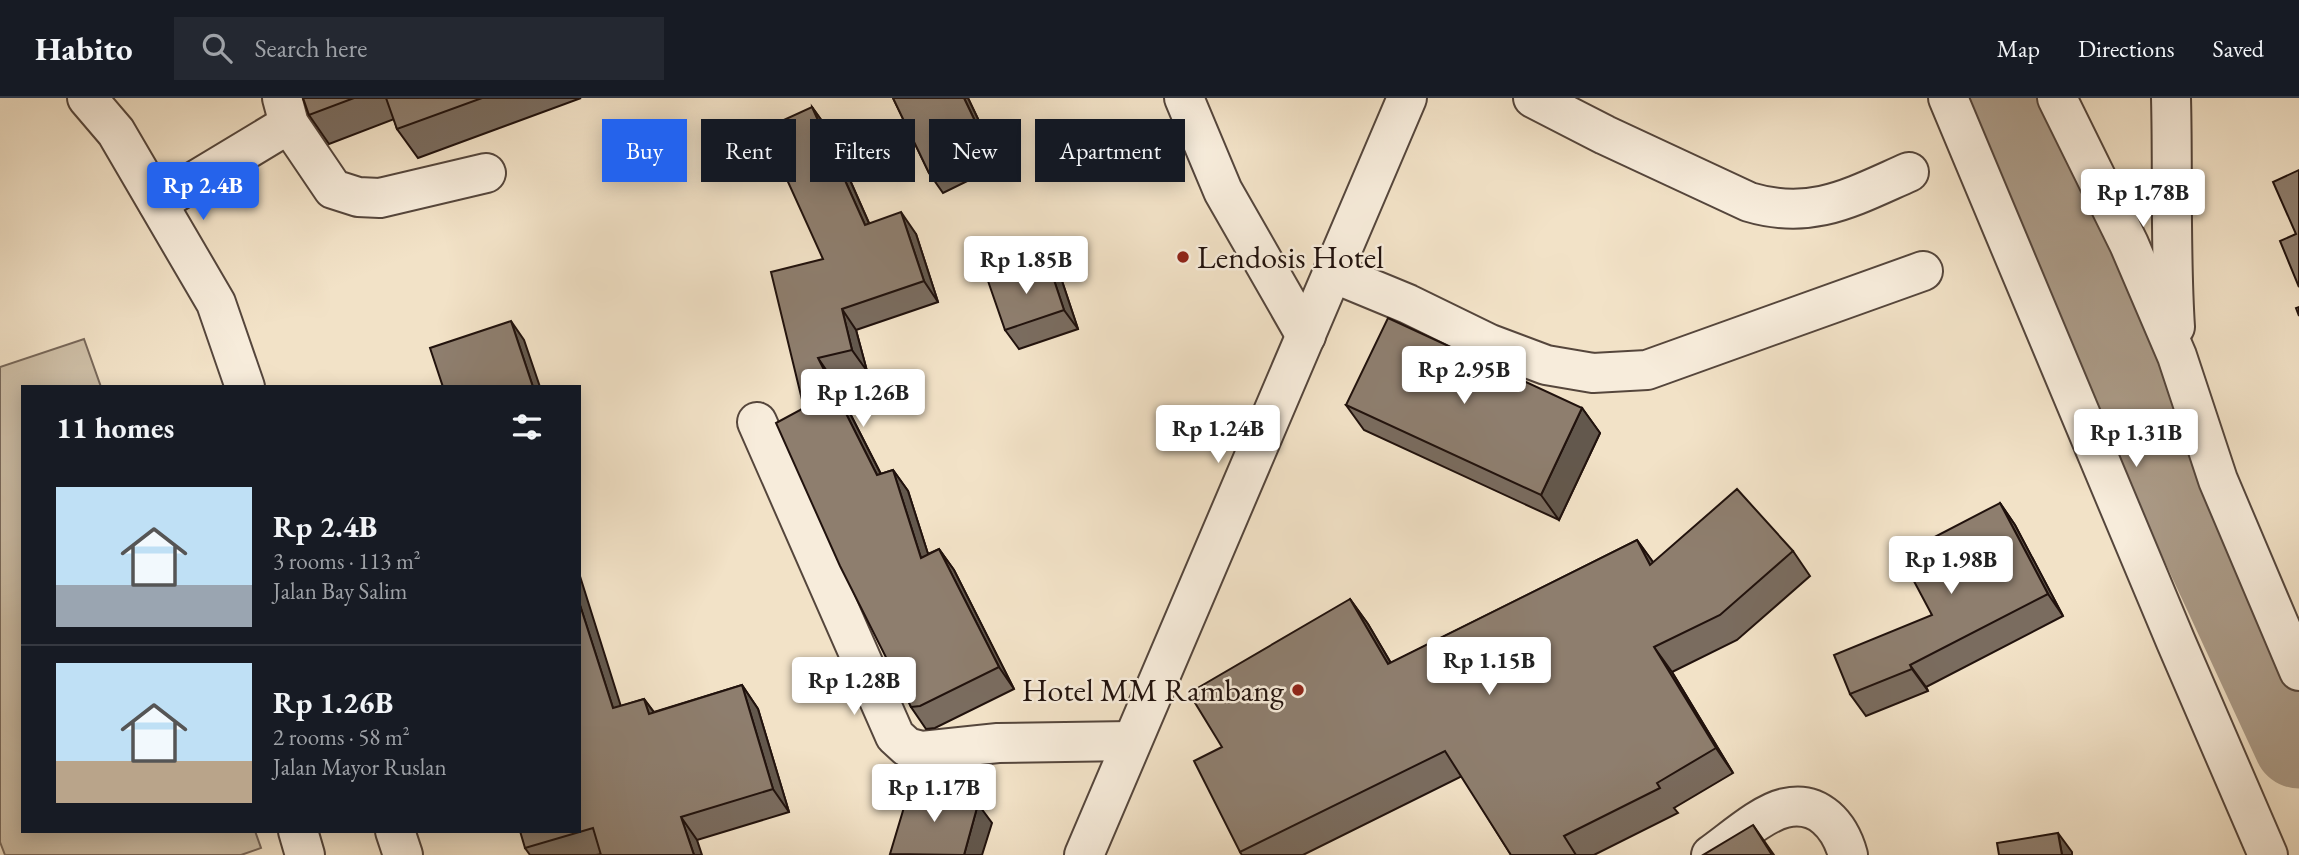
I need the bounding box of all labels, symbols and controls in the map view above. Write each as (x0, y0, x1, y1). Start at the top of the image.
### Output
search box (174, 17, 664, 80)
text: Habito (35, 27, 132, 70)
icon: search (198, 29, 236, 67)
text: Search here (254, 31, 367, 65)
text: Map (1997, 33, 2040, 64)
text: Directions (2078, 33, 2175, 64)
text: Saved (2213, 33, 2264, 64)
chip: Buy (602, 119, 687, 182)
chip: Rent (701, 119, 796, 182)
chip: Filters (810, 119, 915, 182)
chip: New (929, 119, 1021, 182)
chip: Apartment (1035, 119, 1185, 182)
pin: Rp 2.4B (138, 162, 268, 222)
text: Rp 2.4B (163, 170, 243, 200)
pin: Rp 1.78B (2071, 170, 2215, 229)
text: Rp 1.78B (2097, 177, 2189, 207)
pin: Rp 1.85B (954, 236, 1098, 296)
place label: Lendosis Hotel (1197, 236, 1384, 278)
text: Rp 1.85B (980, 244, 1072, 274)
marker: Lendosis Hotel (1175, 249, 1191, 265)
pin: Rp 2.95B (1392, 346, 1536, 406)
text: Rp 2.95B (1418, 354, 1510, 384)
pin: Rp 1.26B (791, 370, 935, 429)
text: Rp 1.26B (817, 377, 909, 407)
pin: Rp 1.24B (1146, 406, 1290, 465)
text: 11 homes (56, 408, 174, 447)
icon: filters (508, 408, 546, 446)
pin: Rp 1.31B (2064, 410, 2208, 469)
text: Rp 1.24B (1172, 413, 1264, 443)
text: Rp 1.31B (2090, 417, 2182, 447)
text: Rp 2.4B (273, 507, 377, 546)
icon: home (112, 515, 196, 599)
pin: Rp 1.98B (1879, 536, 2023, 596)
text: Rp 1.98B (1905, 544, 1997, 574)
text: 3 rooms · 113 m² (273, 546, 421, 576)
text: Jalan Bay Salim (273, 576, 407, 606)
pin: Rp 1.15B (1417, 638, 1561, 697)
text: Rp 1.15B (1443, 645, 1535, 675)
pin: Rp 1.28B (782, 658, 926, 717)
text: Rp 1.28B (808, 665, 900, 695)
place label: Hotel MM Rambang (1022, 669, 1285, 711)
marker: Hotel MM Rambang (1290, 682, 1306, 698)
text: Rp 1.26B (273, 683, 393, 722)
icon: home (112, 691, 196, 775)
text: 2 rooms · 58 m² (273, 722, 410, 752)
text: Jalan Mayor Ruslan (273, 752, 447, 782)
pin: Rp 1.17B (862, 764, 1006, 824)
text: Rp 1.17B (888, 772, 980, 802)

